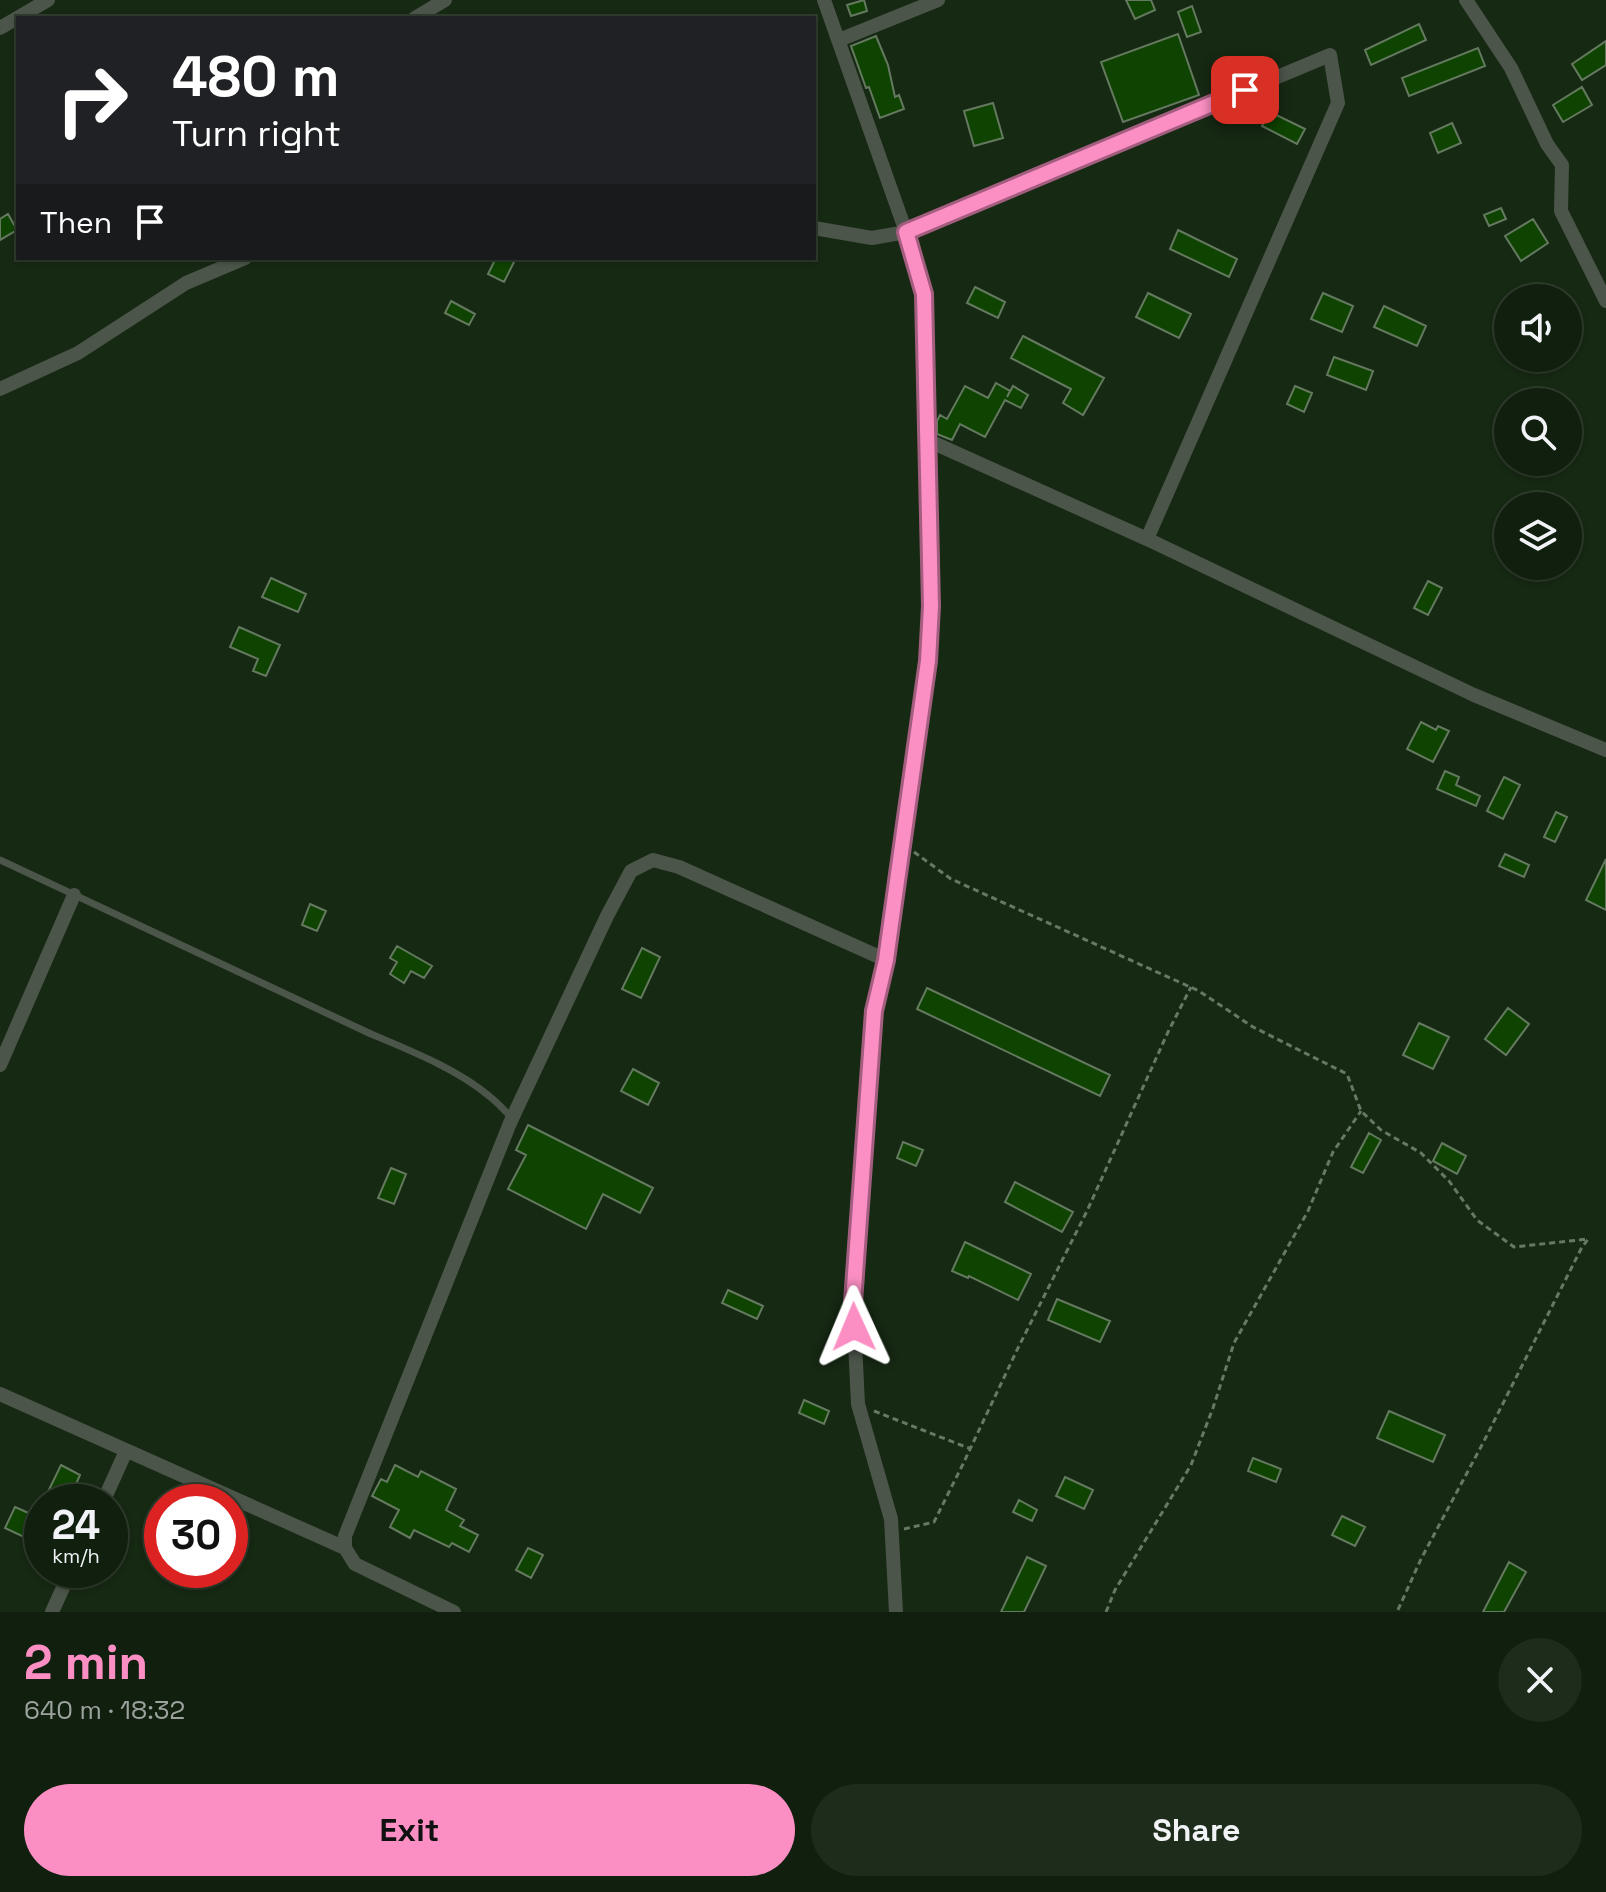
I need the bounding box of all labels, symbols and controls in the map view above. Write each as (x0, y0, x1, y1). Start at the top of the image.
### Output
text: 480 m (172, 41, 340, 112)
icon: right (40, 48, 144, 152)
pin (1211, 56, 1279, 124)
icon: arrive (1223, 68, 1267, 112)
text: Turn right (172, 111, 341, 157)
icon: arrive (128, 200, 172, 244)
text: Then (40, 203, 112, 242)
map controls (1494, 284, 1582, 580)
button: sound (1494, 284, 1582, 372)
button: search (1494, 388, 1582, 476)
button: layers (1494, 492, 1582, 580)
position arrow (812, 1285, 896, 1369)
speed limit sign: 30 (144, 1484, 248, 1588)
text: 24 (52, 1500, 100, 1551)
text: km/h (52, 1543, 100, 1569)
text: 2 min (24, 1632, 148, 1693)
button: close (1498, 1638, 1582, 1722)
text: 640 m · 18:32 (24, 1693, 185, 1727)
button: Exit (24, 1784, 795, 1876)
button: Share (811, 1784, 1582, 1876)

